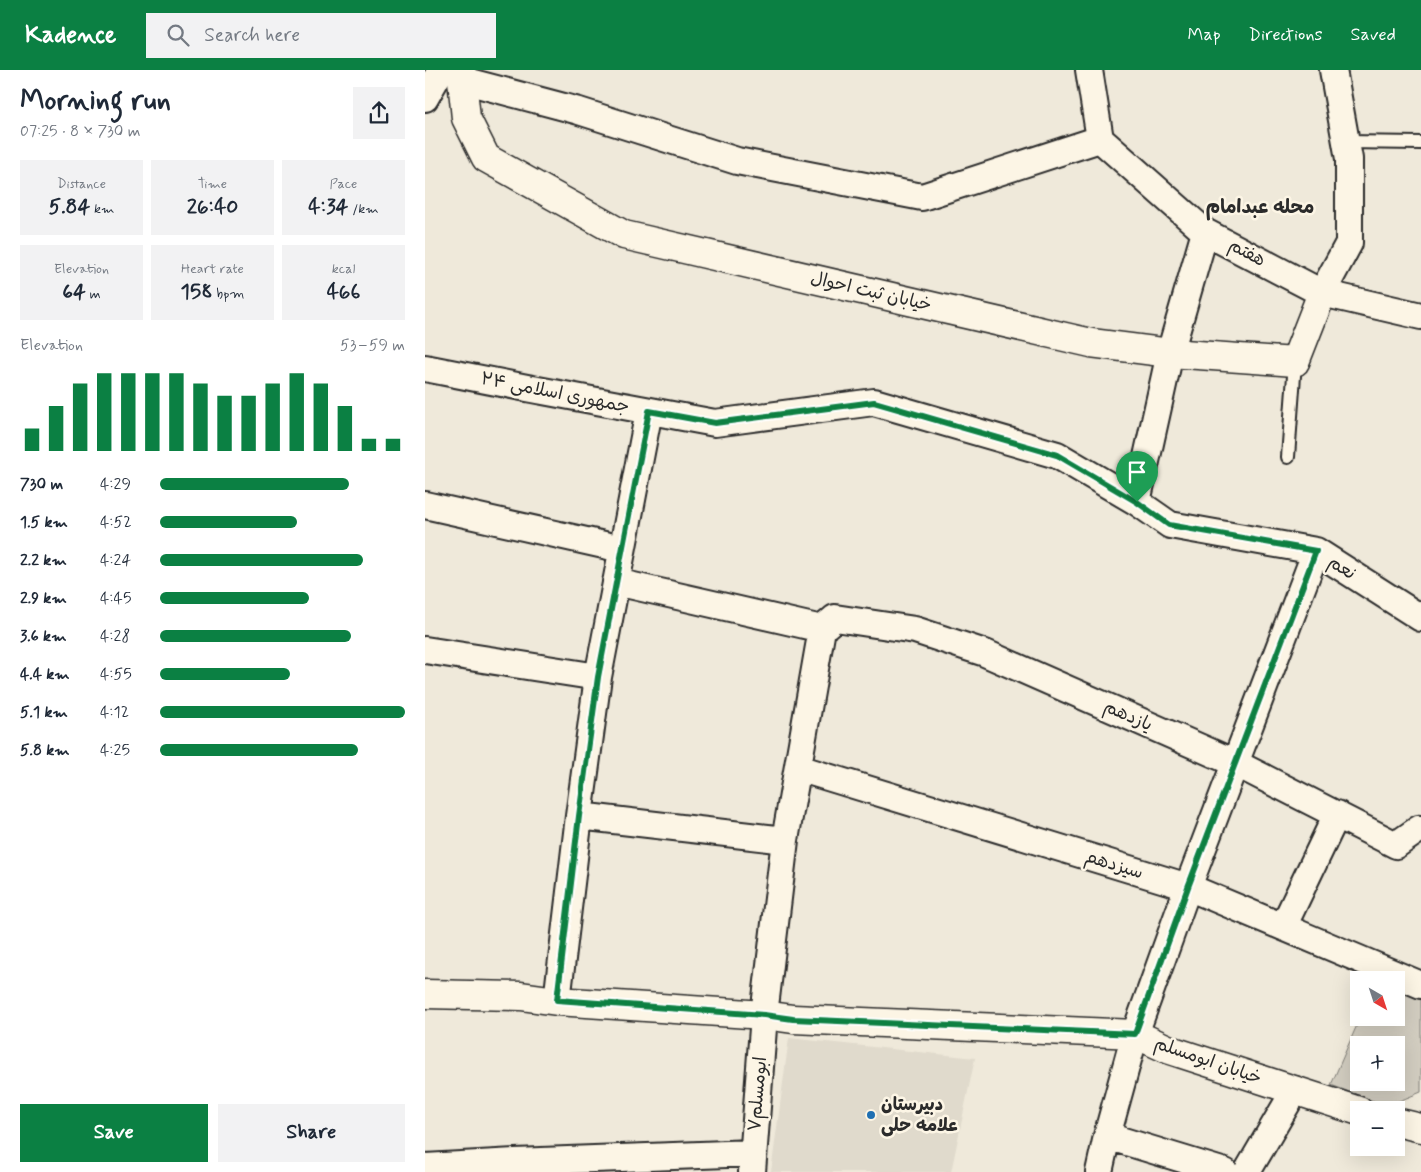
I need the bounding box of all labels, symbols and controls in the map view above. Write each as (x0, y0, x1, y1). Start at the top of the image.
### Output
search box (146, 13, 496, 58)
text: Kadence (25, 20, 116, 51)
icon: search (164, 21, 192, 49)
text: Search here (204, 23, 300, 48)
text: Map (1188, 23, 1221, 47)
text: Directions (1249, 23, 1323, 47)
text: Saved (1351, 23, 1396, 47)
text: Morning run (20, 83, 171, 120)
button: share (353, 87, 405, 139)
text: 07:25 · 8 × 730 m (20, 121, 141, 142)
text: Distance (57, 175, 106, 193)
text: Time (198, 175, 227, 193)
text: Pace (330, 175, 357, 193)
text: 5.84 (49, 193, 90, 221)
text: 26:40 (187, 193, 238, 221)
text: 4:34 (308, 193, 348, 221)
district label: محله عبدامام (1206, 195, 1314, 221)
text: km (90, 200, 114, 218)
text: /km (348, 200, 379, 218)
street label: هفتم (1224, 233, 1270, 274)
text: Elevation (54, 260, 109, 278)
text: Heart rate (181, 260, 244, 278)
text: kcal (332, 260, 355, 278)
street label: خیابان ثبت احوال (808, 266, 934, 318)
text: 64 (62, 278, 86, 306)
text: 158 (181, 278, 212, 306)
text: 466 (327, 278, 360, 306)
text: m (86, 285, 101, 303)
text: bpm (212, 285, 244, 303)
text: Elevation (20, 335, 83, 356)
text: 53–59 m (340, 335, 405, 356)
street label: جمهوری اسلامی ۲۴ (479, 367, 631, 419)
pin (1116, 451, 1158, 502)
icon: arrive (1123, 458, 1151, 486)
text: 730 m (20, 474, 63, 495)
text: 4:29 (100, 474, 131, 495)
text: 1.5 km (20, 512, 68, 533)
text: 4:52 (100, 512, 132, 533)
text: 2.2 km (20, 550, 67, 571)
text: 4:24 (100, 550, 131, 571)
street label: نعم (1323, 550, 1360, 587)
text: 2.9 km (20, 588, 67, 609)
text: 4:45 (100, 588, 131, 609)
text: 3.6 km (20, 626, 66, 647)
text: 4:28 (100, 626, 130, 647)
text: 4.4 km (20, 664, 70, 685)
text: 4:55 (100, 664, 132, 685)
street label: یازدهم (1099, 695, 1156, 738)
text: 5.1 km (20, 702, 68, 723)
text: 4:12 (100, 702, 129, 723)
text: 5.8 km (20, 740, 70, 761)
text: 4:25 (100, 740, 130, 761)
street label: سیزدهم (1082, 845, 1146, 886)
north arrow (1350, 971, 1405, 1026)
map controls (1350, 971, 1405, 1156)
street label: خیابان ابومسلم (1151, 1031, 1265, 1092)
button: + (1350, 1036, 1405, 1091)
street label: ابومسلم۷ (743, 1055, 774, 1133)
place label: دبیرستان علامه حلی (881, 1093, 959, 1138)
button: − (1350, 1101, 1405, 1156)
button: Save (20, 1104, 208, 1162)
button: Share (218, 1104, 405, 1162)
marker: دبیرستان علامه حلی (865, 1109, 877, 1121)

